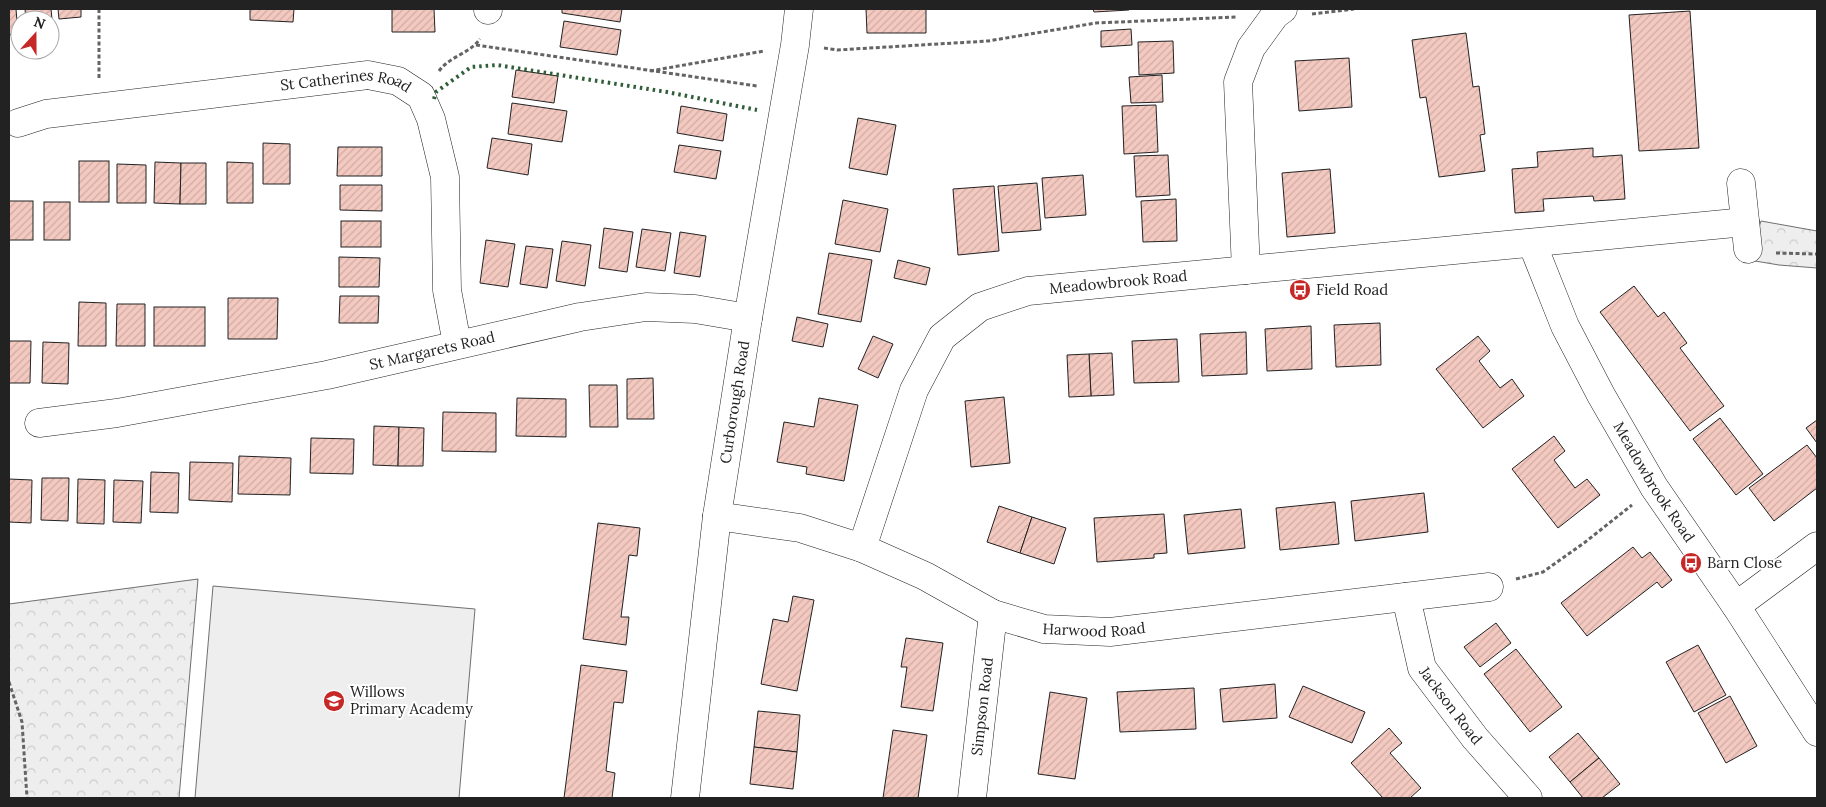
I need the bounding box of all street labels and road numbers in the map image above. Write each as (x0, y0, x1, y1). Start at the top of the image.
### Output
street label: St Catherines Road (279, 65, 415, 96)
street label: Meadowbrook Road (1048, 266, 1188, 298)
street label: St Margarets Road (368, 327, 497, 374)
street label: Curborough Road (715, 339, 753, 465)
street label: Meadowbrook Road (1609, 418, 1699, 546)
street label: Harwood Road (1042, 618, 1146, 641)
street label: Simpson Road (967, 656, 997, 757)
street label: Jackson Road (1415, 662, 1486, 748)

